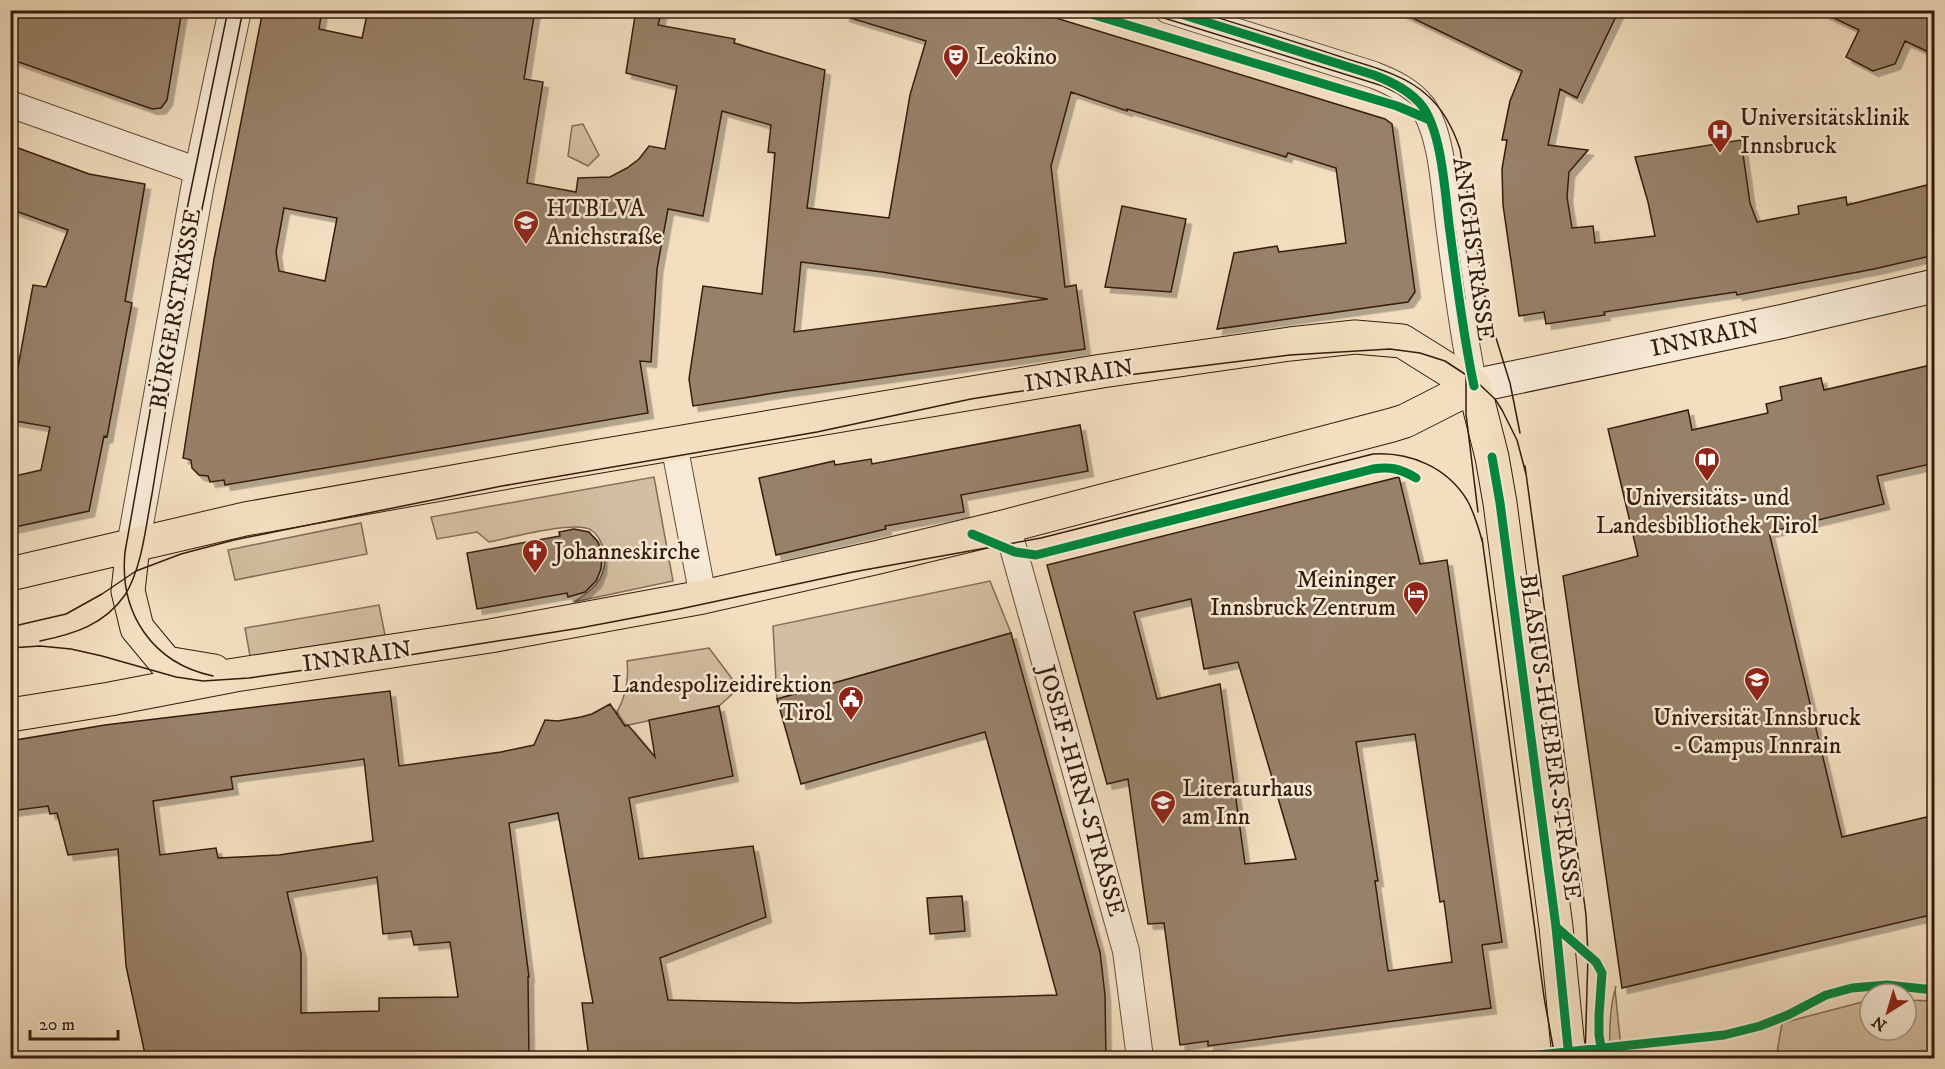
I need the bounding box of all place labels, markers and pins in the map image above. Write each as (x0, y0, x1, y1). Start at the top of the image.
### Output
theatre icon: Leokino (941, 42, 971, 80)
place label: Leokino (976, 42, 1057, 72)
place label: Universitätsklinik Innsbruck (1740, 103, 1910, 161)
hospital icon: Universitätsklinik Innsbruck (1705, 117, 1735, 155)
place label: HTBLVA Anichstraße (546, 194, 662, 252)
school or university icon: HTBLVA Anichstraße (511, 208, 541, 246)
library icon: Universitäts- und Landesbibliothek Tirol (1692, 445, 1722, 483)
place label: Universitäts- und Landesbibliothek Tirol (1596, 483, 1819, 541)
church icon: Johanneskirche (520, 537, 550, 575)
place label: Johanneskirche (552, 537, 700, 567)
place label: Meininger Innsbruck Zentrum (1210, 565, 1396, 623)
hotel icon: Meininger Innsbruck Zentrum (1401, 579, 1431, 617)
school or university icon: Universität Innsbruck - Campus Innrain (1742, 665, 1772, 703)
place label: Landespolizeidirektion Tirol (612, 670, 833, 728)
public building icon: Landespolizeidirektion Tirol (836, 684, 866, 722)
place label: Universität Innsbruck - Campus Innrain (1653, 703, 1861, 761)
place label: Literaturhaus am Inn (1182, 774, 1313, 832)
school or university icon: Literaturhaus am Inn (1148, 788, 1178, 826)

